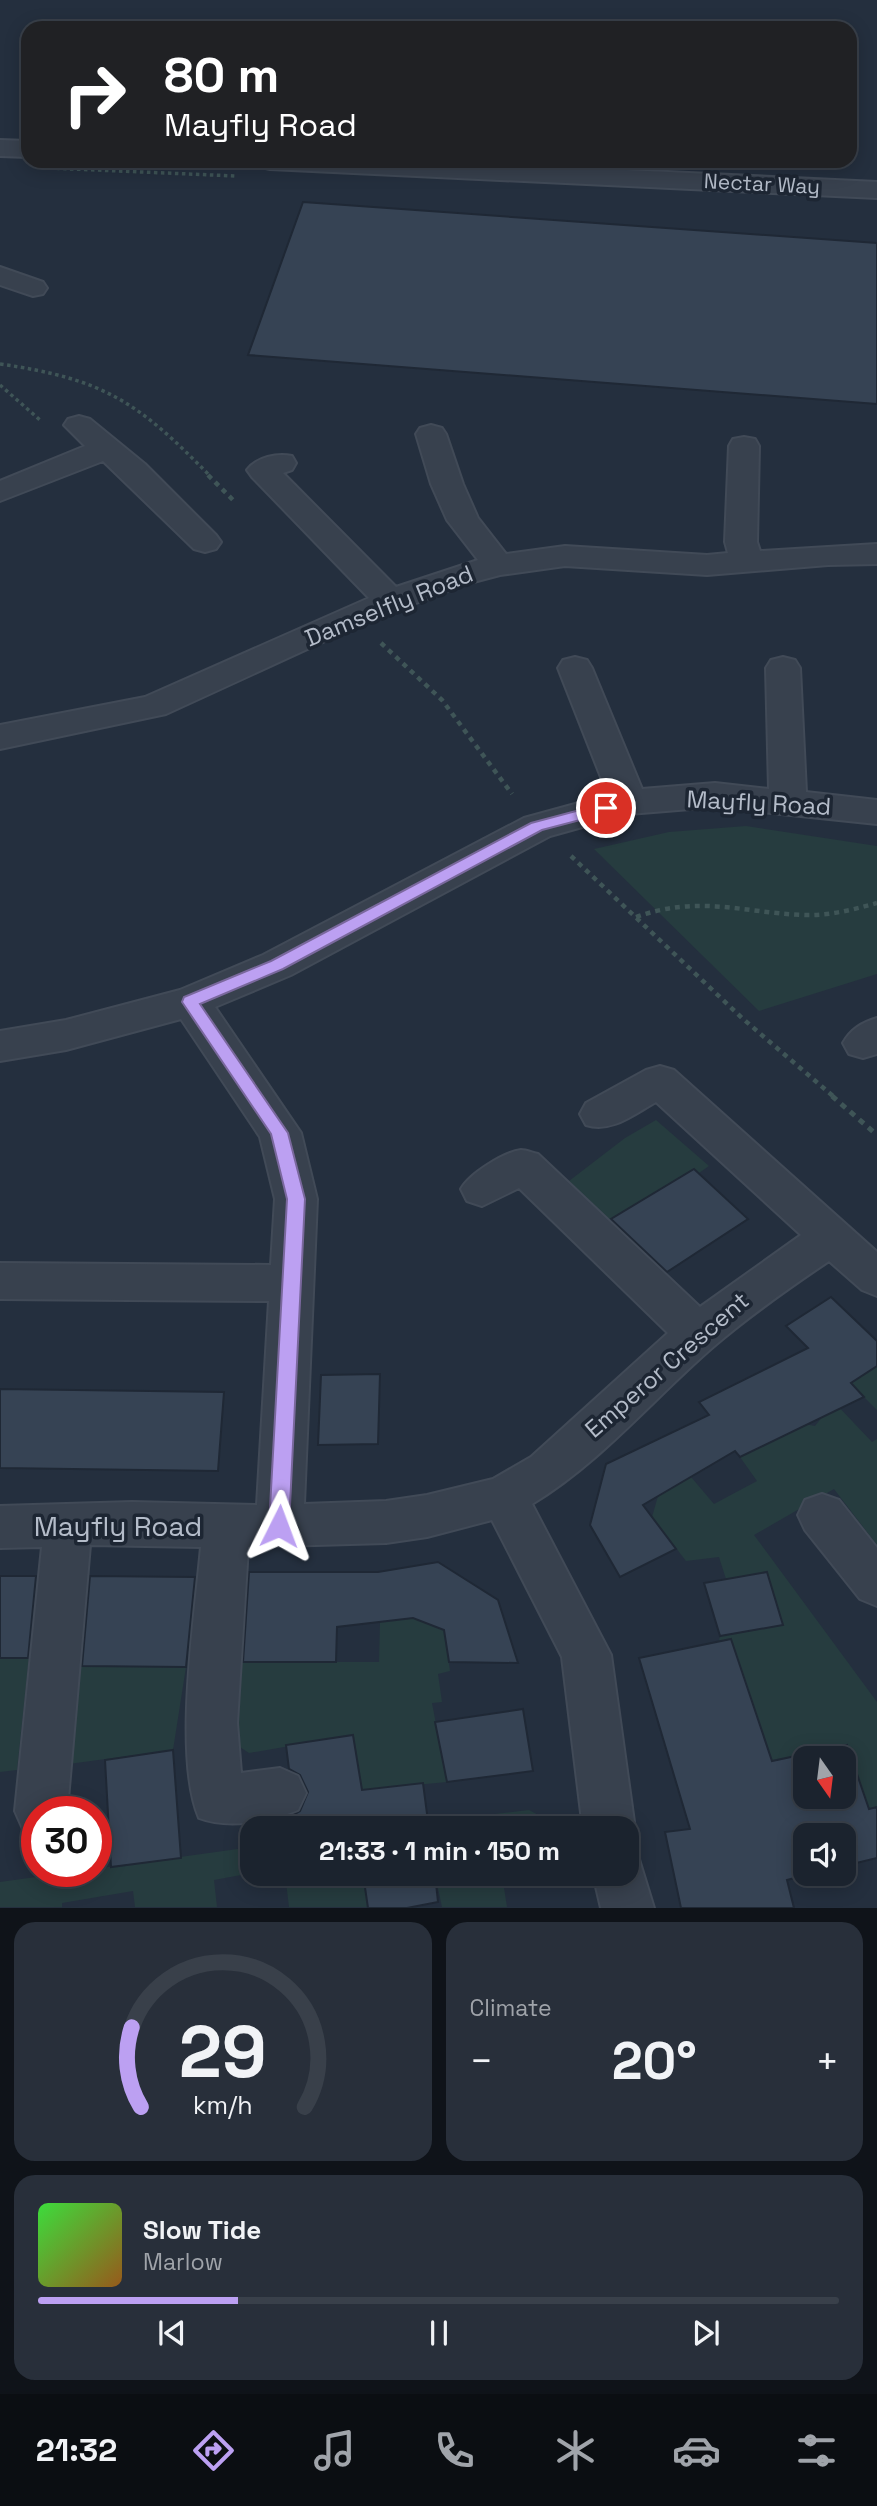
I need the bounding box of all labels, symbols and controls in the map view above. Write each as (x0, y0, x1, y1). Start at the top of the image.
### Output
text: 80 m (164, 44, 279, 106)
icon: right (49, 49, 140, 140)
text: Mayfly Road (164, 105, 357, 145)
street label: Nectar Way (703, 167, 821, 200)
street label: Damselfly Road (300, 558, 477, 653)
pin (576, 778, 636, 838)
street label: Mayfly Road (686, 783, 832, 822)
icon: arrive (587, 789, 625, 827)
street label: Emperor Crescent (578, 1285, 755, 1444)
position arrow (242, 1489, 316, 1563)
street label: Mayfly Road (34, 1508, 202, 1544)
north arrow (793, 1746, 856, 1810)
map controls (793, 1746, 856, 1886)
speed limit sign: 30 (21, 1796, 112, 1887)
button: sound (793, 1823, 856, 1886)
text: 21:33 · 1 min · 150 m (319, 1834, 560, 1868)
text: Climate (470, 1993, 552, 2023)
text: 29 (179, 2006, 267, 2099)
text: 20° (612, 2028, 697, 2094)
text: − (470, 2037, 493, 2085)
text: + (815, 2037, 839, 2085)
text: km/h (193, 2089, 253, 2121)
text: Slow Tide (143, 2213, 261, 2247)
text: Marlow (143, 2247, 223, 2277)
icon: previous (153, 2314, 191, 2352)
icon: pause (420, 2314, 458, 2352)
icon: next (687, 2314, 725, 2352)
icon: directions (189, 2426, 238, 2475)
icon: music (310, 2426, 359, 2475)
icon: phone (430, 2426, 479, 2475)
icon: climate (551, 2426, 600, 2475)
icon: car (672, 2426, 721, 2475)
icon: filters (792, 2426, 841, 2475)
text: 21:32 (36, 2430, 117, 2470)

